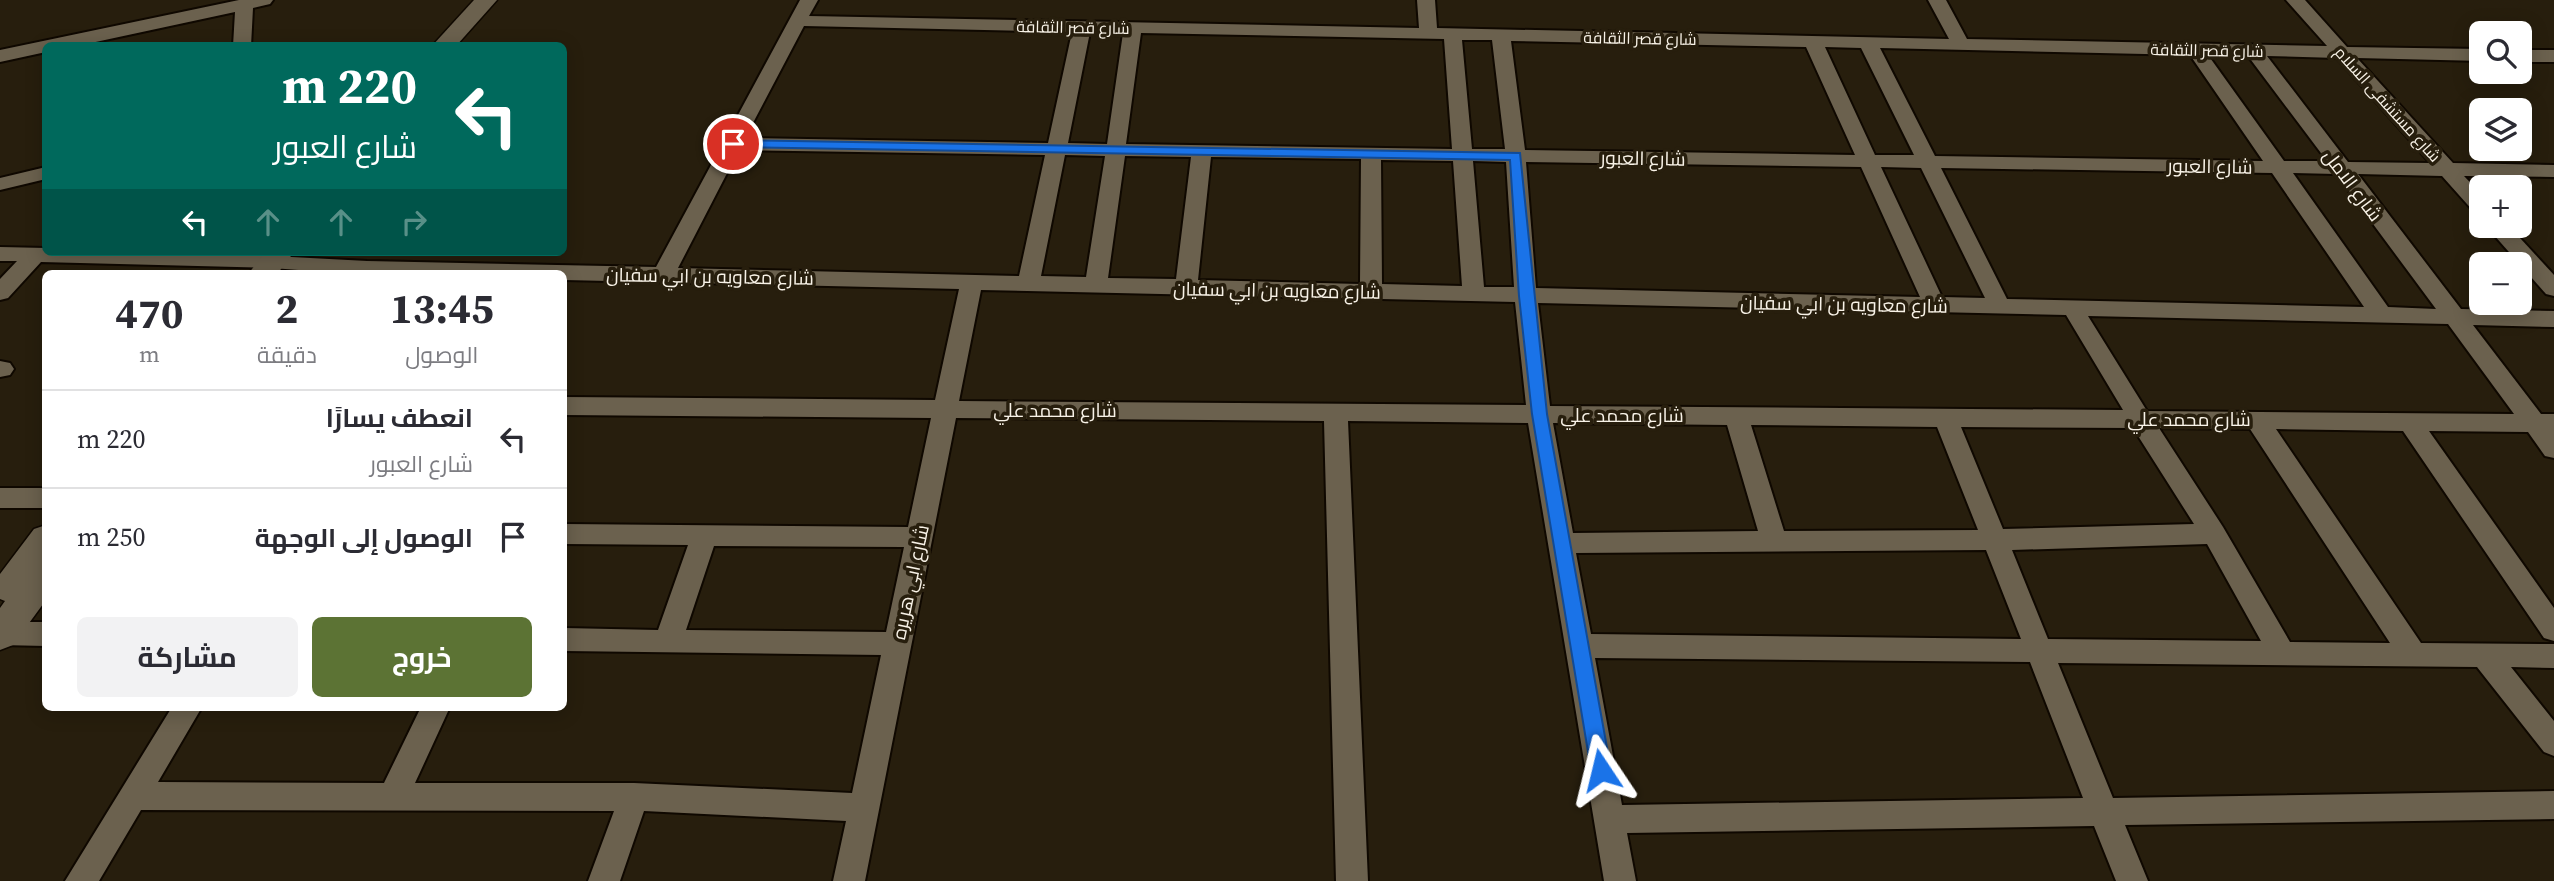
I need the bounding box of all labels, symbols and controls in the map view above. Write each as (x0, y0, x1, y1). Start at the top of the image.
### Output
street label: شارع قصر الثقافة (1016, 15, 1130, 40)
map controls (2469, 21, 2532, 315)
button: search (2469, 21, 2532, 84)
street label: شارع قصر الثقافة (1583, 26, 1697, 51)
street label: شارع قصر الثقافة (2150, 38, 2264, 63)
street label: شارع مستشفى السلام (2329, 41, 2446, 167)
text: 220 m (282, 52, 417, 119)
icon: left (441, 70, 532, 161)
button: layers (2469, 98, 2532, 161)
pin (703, 114, 763, 174)
text: شارع العبور (273, 125, 417, 169)
icon: arrive (714, 125, 752, 163)
street label: شارع العبور (1599, 144, 1686, 173)
street label: شارع الامل (2317, 144, 2389, 227)
street label: شارع العبور (2166, 152, 2253, 181)
button: + (2469, 175, 2532, 238)
icon: left (176, 203, 214, 241)
icon: ahead (249, 203, 287, 241)
icon: ahead (322, 203, 360, 241)
icon: right (395, 203, 433, 241)
button: − (2469, 252, 2532, 315)
street label: شارع معاويه بن ابي سفيان (606, 261, 814, 293)
street label: شارع معاويه بن ابي سفيان (1173, 275, 1381, 307)
text: 2 (275, 279, 298, 337)
text: 13:45 (390, 279, 494, 337)
text: 470 (115, 284, 184, 342)
street label: شارع معاويه بن ابي سفيان (1740, 289, 1948, 321)
text: m (139, 338, 160, 370)
text: دقيقة (257, 339, 317, 371)
text: الوصول (405, 339, 479, 371)
street label: شارع محمد علي (993, 397, 1117, 425)
text: انعطف يسارًا (326, 400, 473, 436)
street label: شارع محمد علي (1560, 402, 1684, 430)
street label: شارع محمد علي (2127, 406, 2251, 434)
icon: left (494, 420, 532, 458)
text: 220 m (77, 421, 146, 457)
text: شارع العبور (370, 448, 473, 480)
icon: arrive (494, 518, 532, 556)
text: 250 m (77, 519, 146, 555)
text: الوصول إلى الوجهة (255, 520, 473, 556)
street label: شارع ابي هريره (885, 522, 937, 642)
button: مشاركة (77, 617, 298, 697)
button: خروج (312, 617, 532, 697)
position arrow (1564, 733, 1638, 807)

